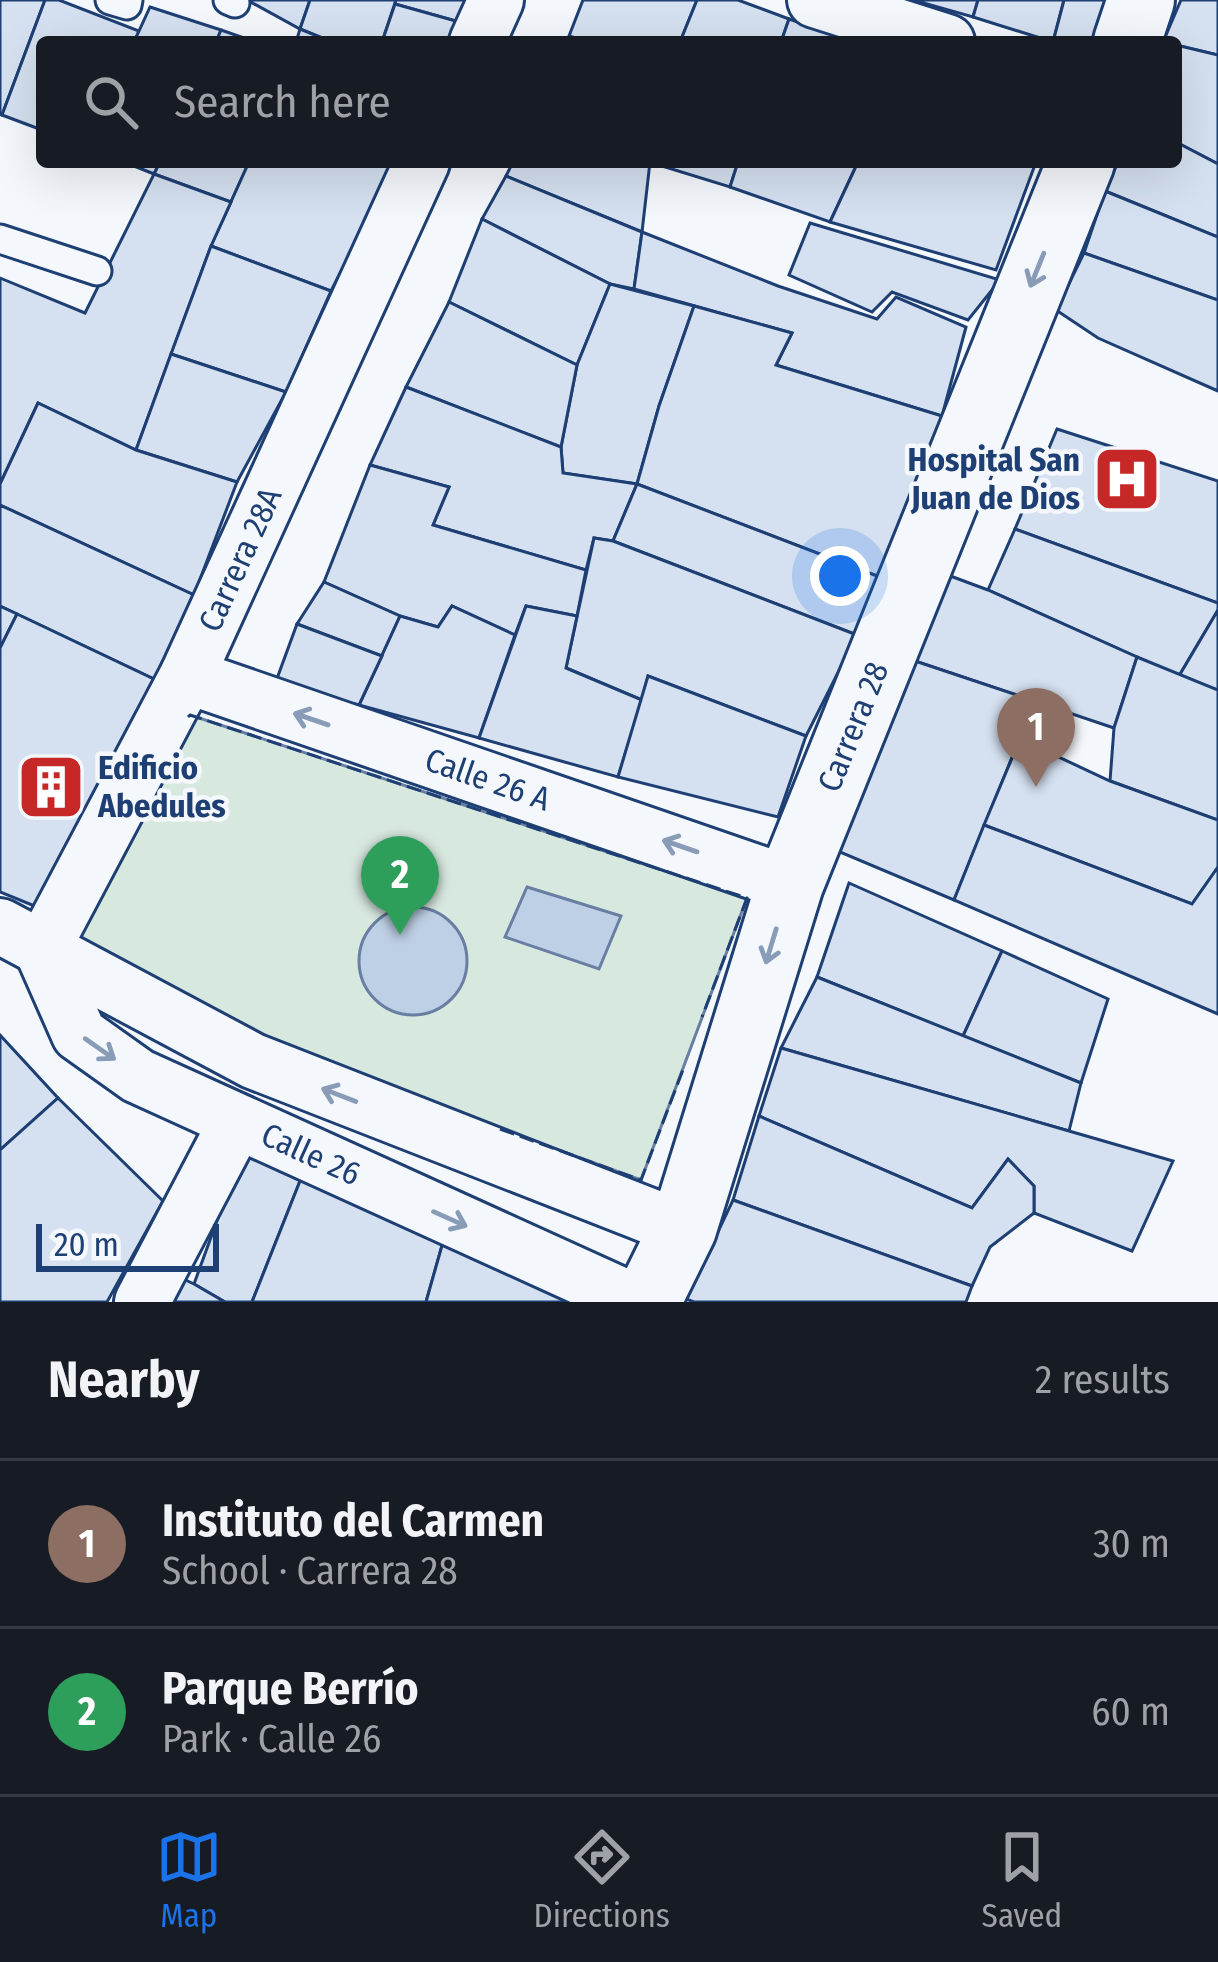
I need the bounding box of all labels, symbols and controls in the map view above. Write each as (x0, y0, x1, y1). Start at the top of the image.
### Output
search box (36, 36, 1182, 168)
icon: search (78, 69, 144, 135)
text: Search here (174, 75, 391, 129)
one-way arrow (1025, 251, 1046, 288)
place label: Hospital San Juan de Dios (908, 440, 1080, 518)
hospital icon: Hospital San Juan de Dios (1092, 444, 1162, 514)
street label: Carrera 28A (190, 481, 291, 638)
your location (810, 546, 870, 606)
street label: Carrera 28 (809, 656, 897, 798)
pin: 1 (997, 688, 1075, 787)
one-way arrow (293, 707, 330, 728)
street label: Calle 26 A (420, 740, 556, 820)
place label: Edificio Abedules (97, 748, 226, 826)
building icon: Edificio Abedules (16, 752, 86, 822)
one-way arrow (662, 834, 699, 855)
pin: 2 (361, 836, 439, 935)
one-way arrow (759, 926, 781, 964)
one-way arrow (82, 1036, 116, 1061)
one-way arrow (322, 1082, 359, 1104)
street label: Calle 26 (255, 1115, 367, 1194)
one-way arrow (431, 1209, 467, 1231)
scale bar (36, 1218, 219, 1271)
text: 20 m (54, 1225, 119, 1265)
text: Nearby (48, 1349, 200, 1411)
text: 2 results (1035, 1357, 1170, 1403)
text: Instituto del Carmen (162, 1494, 544, 1548)
text: 1 (79, 1521, 95, 1567)
text: 30 m (1093, 1521, 1170, 1567)
text: School · Carrera 28 (162, 1548, 458, 1594)
text: Parque Berrío (162, 1662, 419, 1716)
text: 2 (78, 1689, 96, 1735)
text: 60 m (1091, 1689, 1170, 1735)
text: Park · Calle 26 (162, 1716, 381, 1762)
tab: Map (156, 1824, 222, 1936)
tab: Directions (533, 1824, 670, 1936)
tab: Saved (982, 1824, 1062, 1936)

